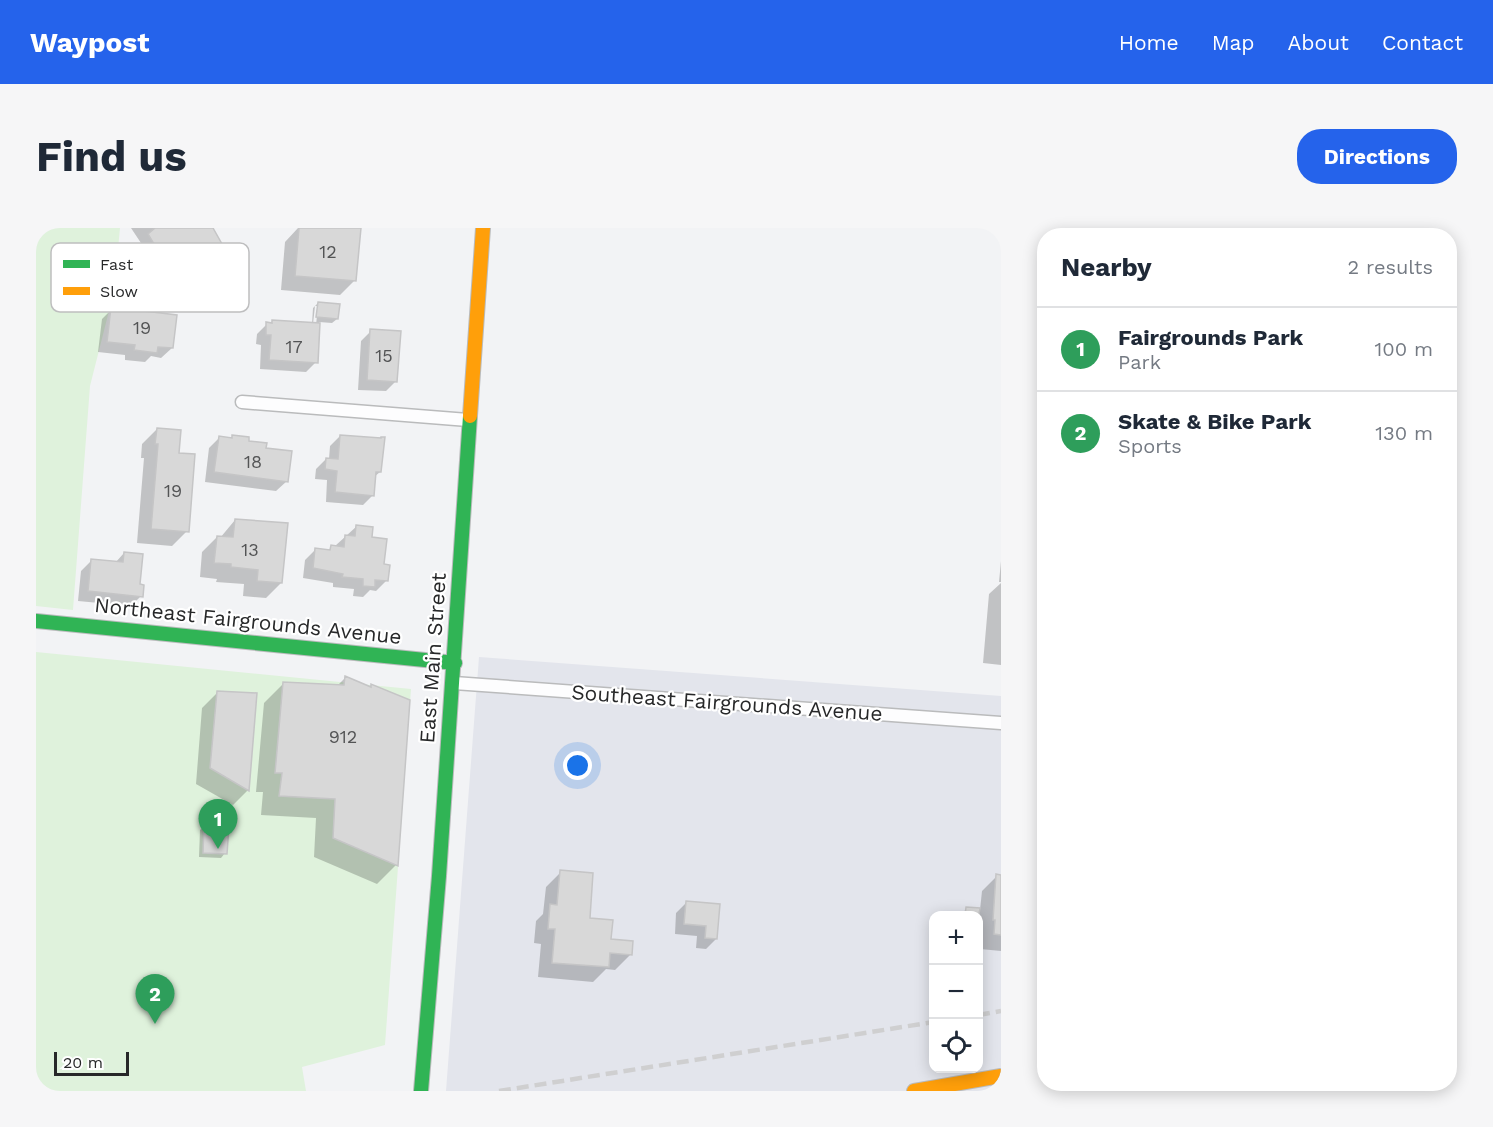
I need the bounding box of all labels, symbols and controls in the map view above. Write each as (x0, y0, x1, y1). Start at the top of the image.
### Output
text: Waypost (30, 26, 149, 59)
text: Home (1119, 30, 1179, 55)
text: Map (1212, 30, 1255, 55)
text: About (1288, 30, 1349, 55)
text: Contact (1382, 30, 1463, 55)
button: Directions (1297, 129, 1457, 184)
text: Find us (36, 132, 187, 181)
house number: 12 (319, 241, 337, 262)
legend (51, 243, 249, 312)
text: Nearby (1061, 252, 1152, 282)
text: Fast (100, 255, 133, 274)
text: 2 results (1348, 255, 1433, 279)
text: Slow (100, 282, 138, 301)
house number: 19 (133, 317, 151, 338)
text: Fairgrounds Park (1118, 325, 1303, 350)
house number: 17 (285, 336, 303, 357)
text: 1 (1076, 337, 1085, 361)
text: 100 m (1374, 337, 1433, 361)
house number: 15 (375, 345, 393, 366)
text: Park (1118, 350, 1161, 374)
text: Skate & Bike Park (1118, 409, 1311, 434)
text: 2 (1075, 421, 1086, 445)
text: 130 m (1375, 421, 1433, 445)
text: Sports (1118, 434, 1182, 458)
house number: 18 (244, 451, 262, 472)
house number: 19 (164, 480, 182, 501)
house number: 13 (241, 539, 259, 560)
street label: East Main Street (414, 572, 451, 744)
street label: Northeast Fairgrounds Avenue (93, 592, 403, 649)
street label: Southeast Fairgrounds Avenue (571, 679, 883, 726)
house number: 912 (329, 726, 357, 747)
your location (563, 751, 592, 780)
pin: 1 (198, 800, 237, 849)
map controls (929, 911, 983, 1073)
button: + (929, 911, 983, 965)
button: − (929, 965, 983, 1019)
pin: 2 (136, 974, 174, 1024)
button: locate (929, 1019, 983, 1073)
scale bar (54, 1049, 129, 1076)
text: 20 m (63, 1053, 103, 1072)

